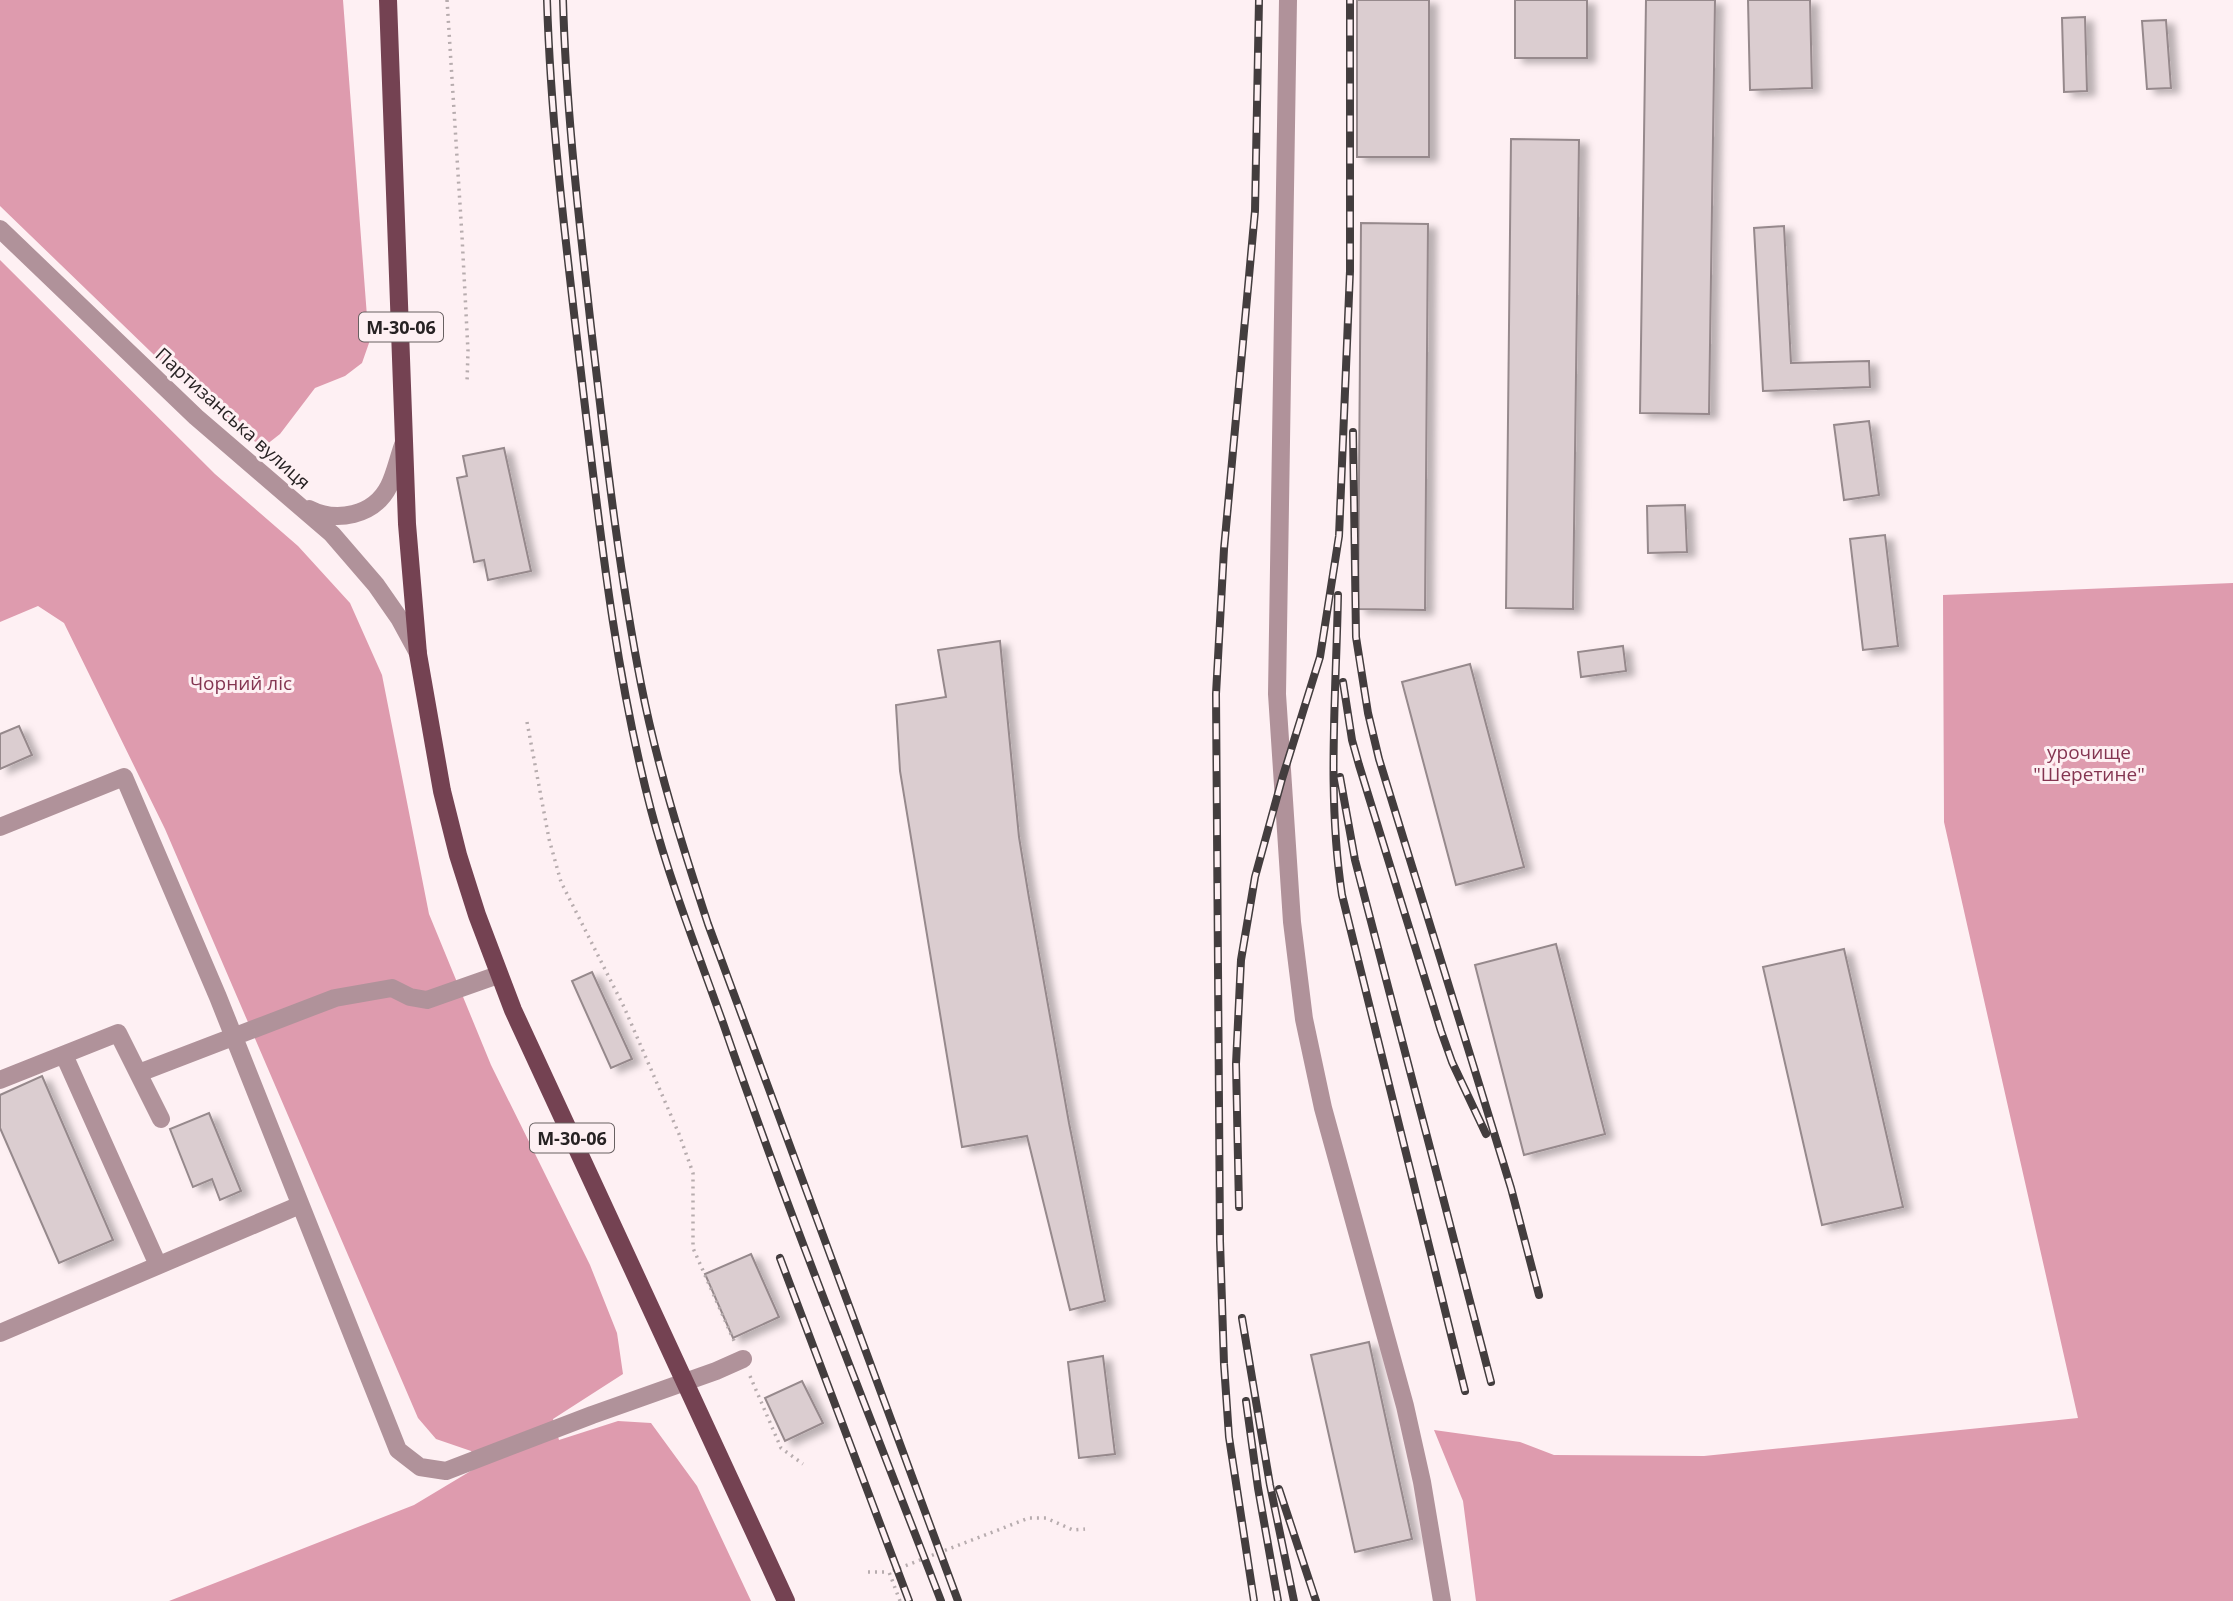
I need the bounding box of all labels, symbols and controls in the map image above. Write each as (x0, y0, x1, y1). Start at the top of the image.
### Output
road number: М-30-06 (359, 312, 443, 342)
street label: Партизанська вулиця (150, 341, 316, 495)
park label: Чорний ліс (190, 670, 292, 696)
park label: урочище "Шеретине" (2033, 739, 2145, 787)
road number: М-30-06 (530, 1124, 614, 1153)

